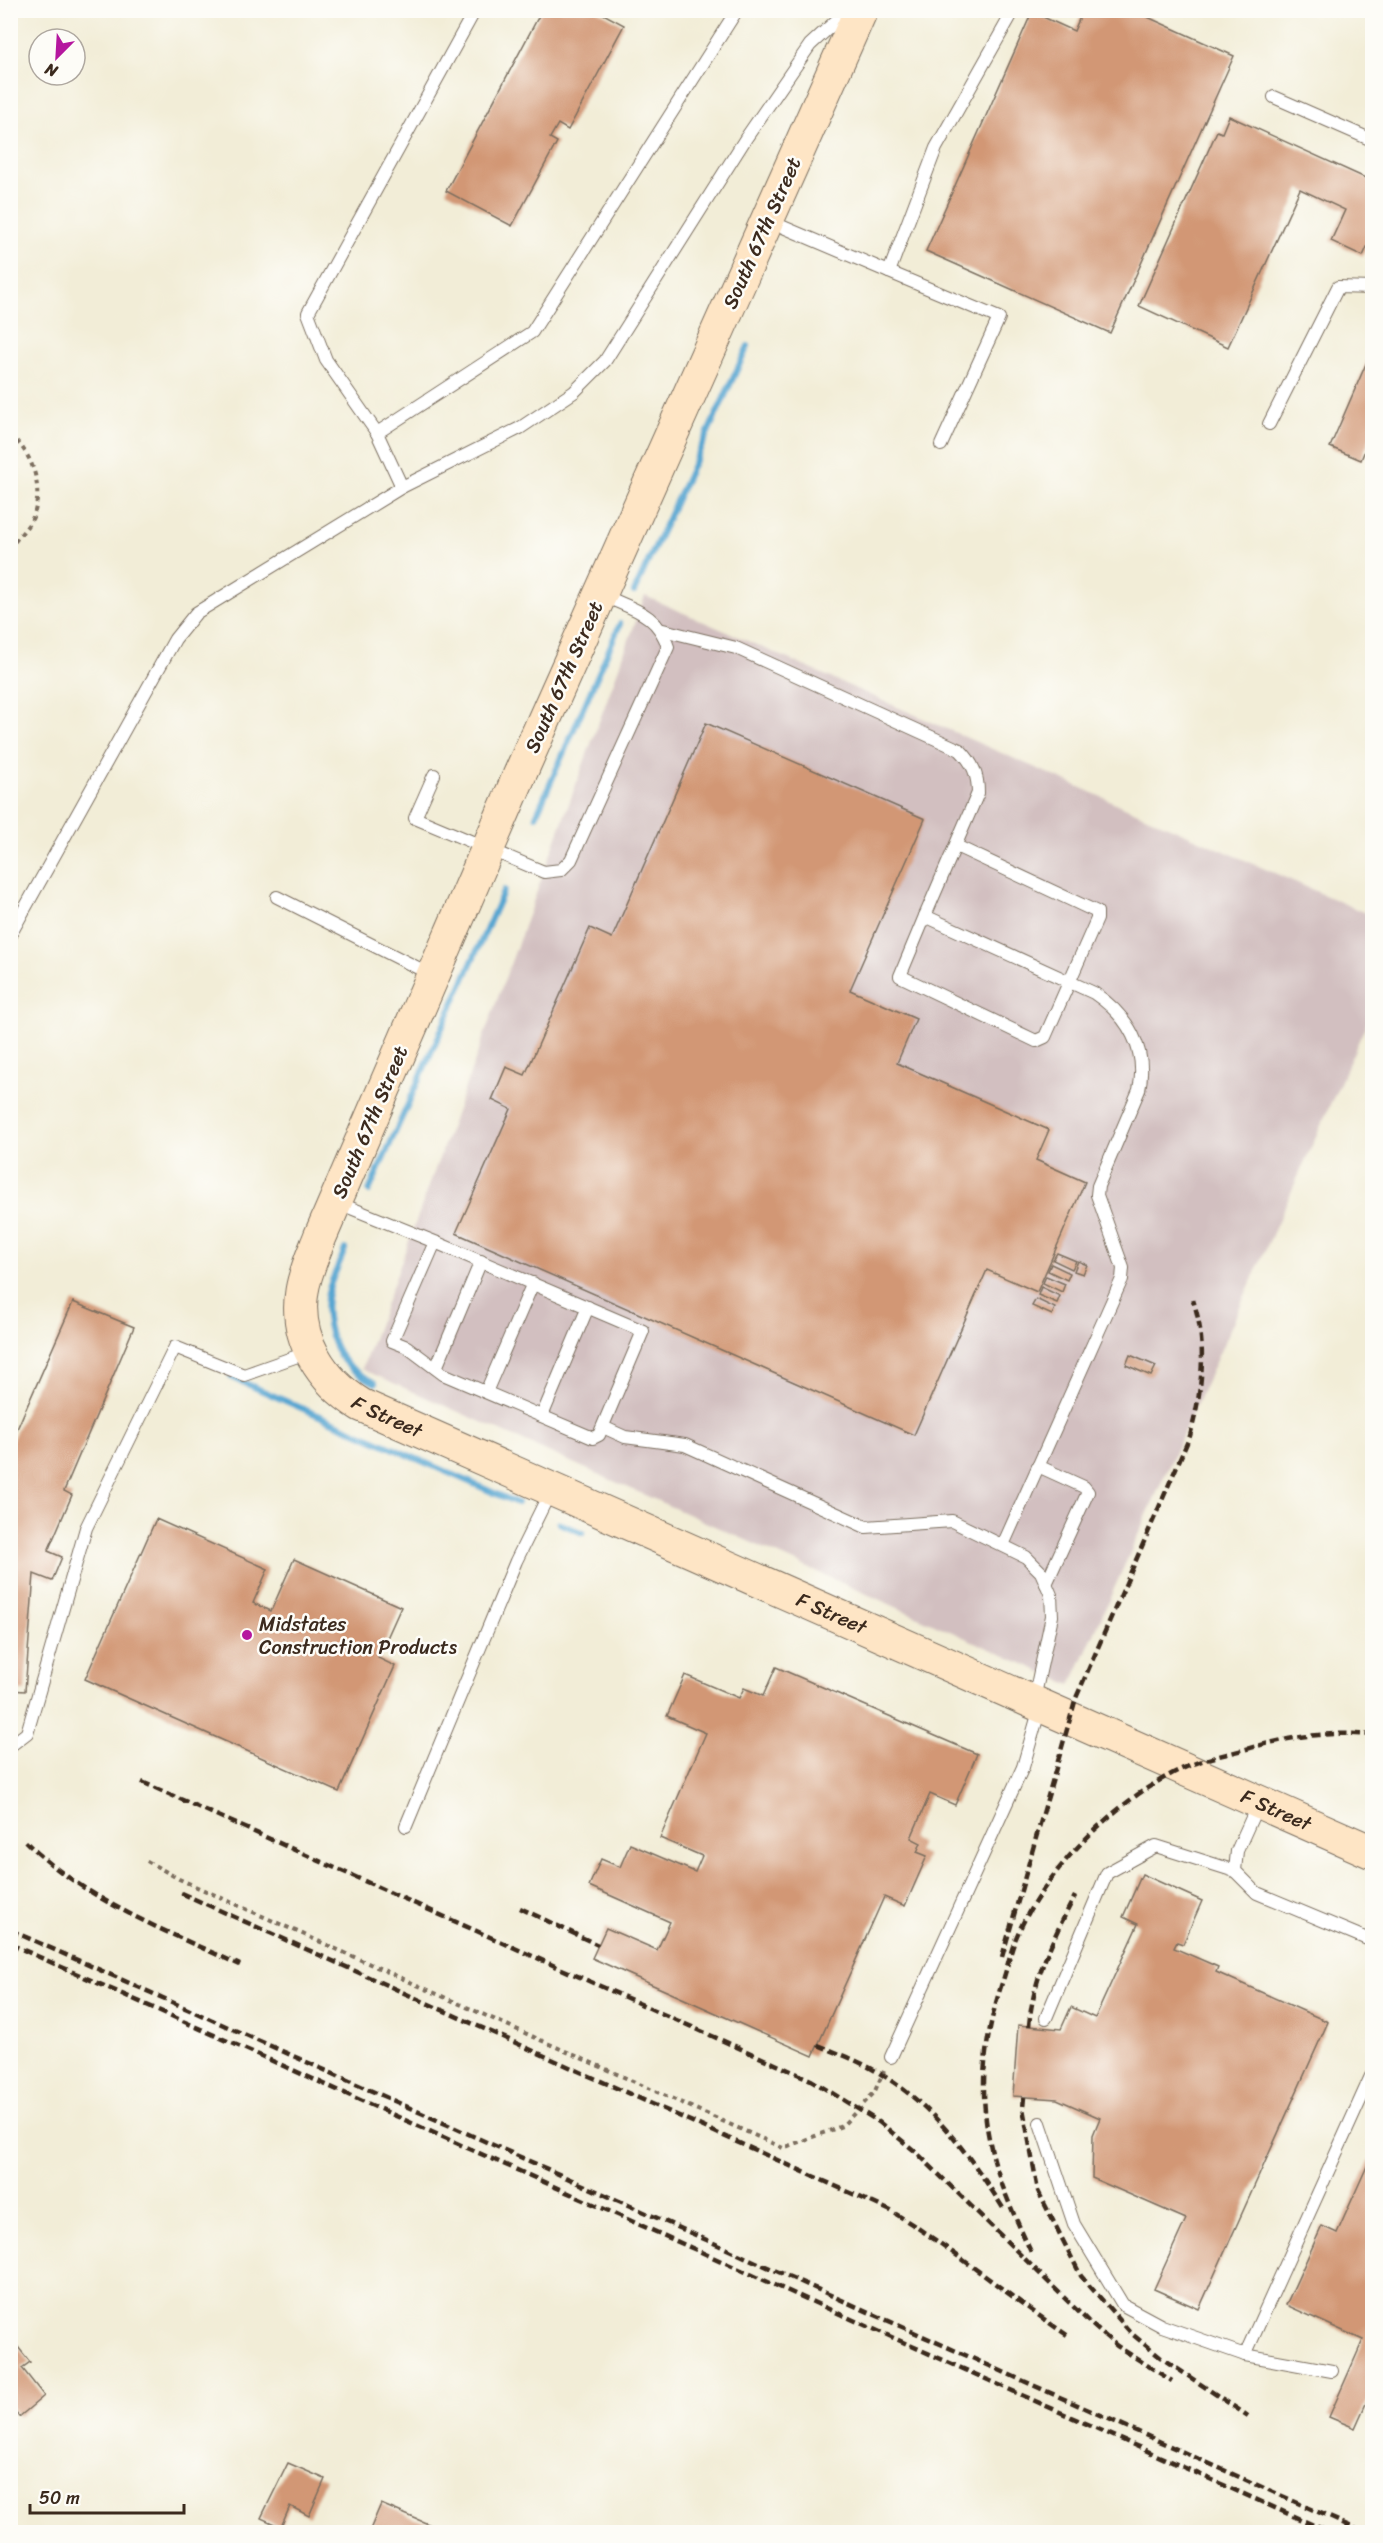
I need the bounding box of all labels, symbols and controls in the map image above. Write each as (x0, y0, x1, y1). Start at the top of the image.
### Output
north arrow (27, 27, 87, 87)
text: N (39, 54, 63, 86)
street label: South 67th Street (713, 151, 811, 315)
street label: South 67th Street (515, 595, 613, 759)
street label: South 67th Street (322, 1040, 418, 1204)
street label: F Street (344, 1386, 429, 1448)
street label: F Street (791, 1582, 874, 1645)
place label: Midstates Construction Products (259, 1607, 458, 1665)
marker: Midstates Construction Products (240, 1628, 254, 1642)
street label: F Street (1235, 1779, 1318, 1841)
scale bar (30, 2477, 184, 2515)
text: 50 m (39, 2482, 80, 2514)

